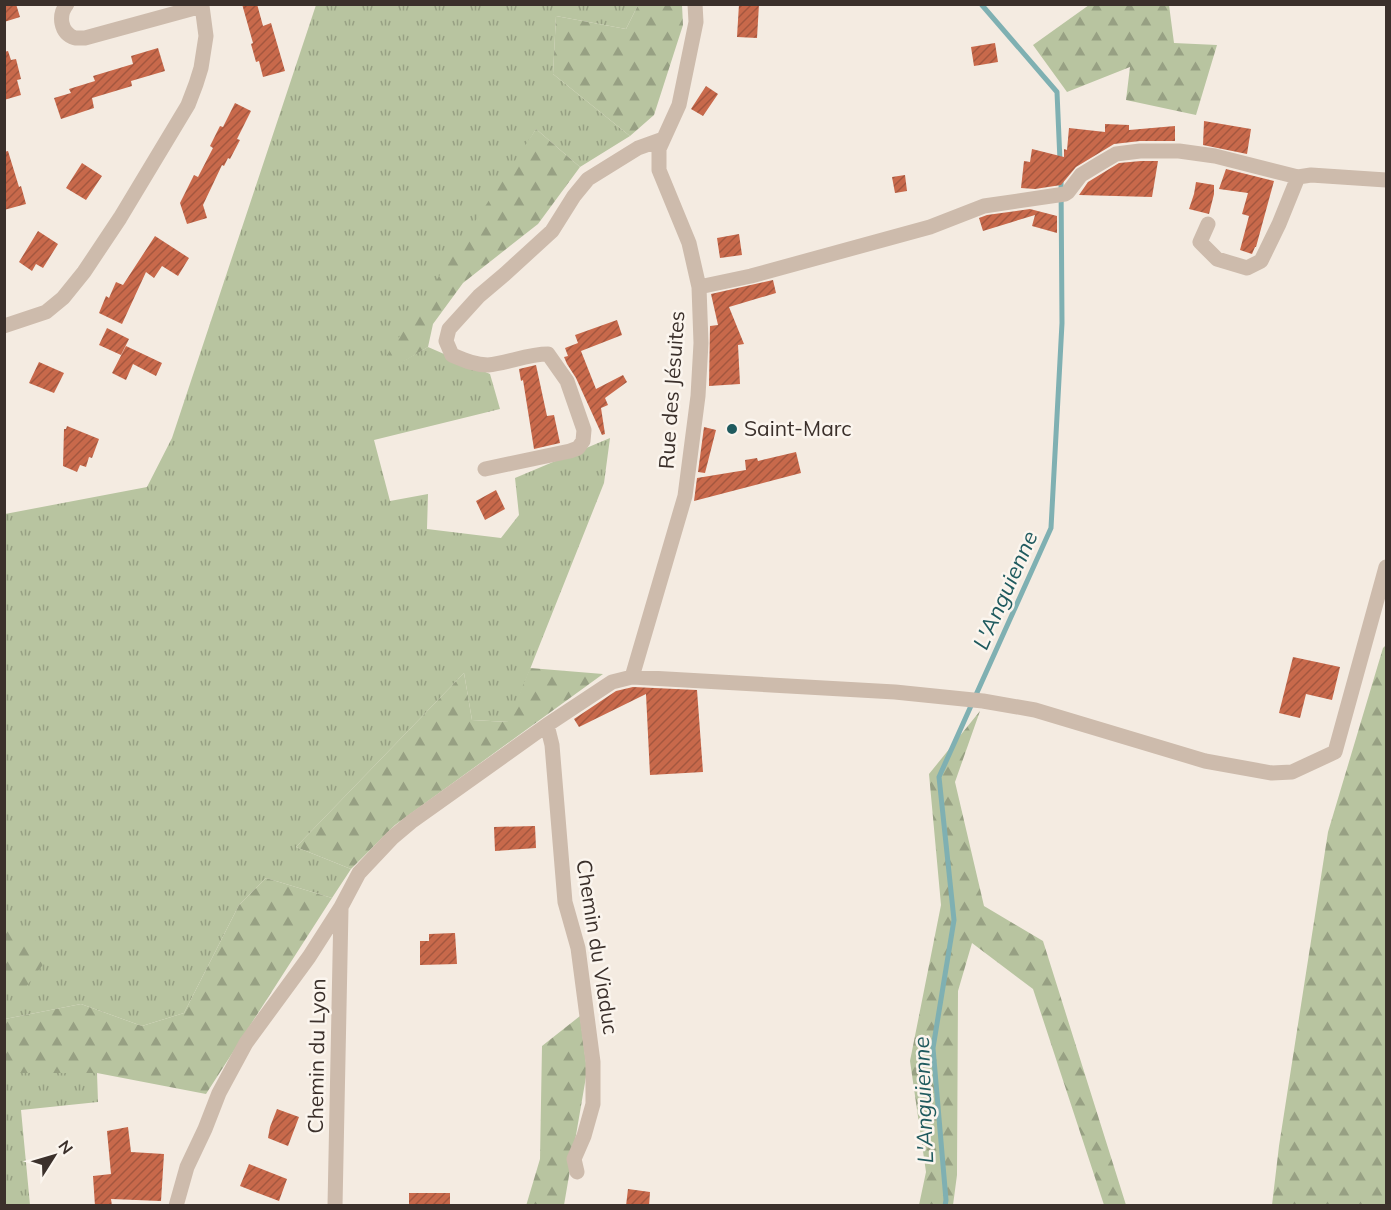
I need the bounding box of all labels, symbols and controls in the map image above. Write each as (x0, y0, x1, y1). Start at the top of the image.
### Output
street label: Rue des Jésuites (653, 310, 689, 470)
place label: Saint-Marc (744, 415, 852, 441)
marker: Saint-Marc (725, 422, 739, 436)
water label: L'Anguienne (966, 526, 1044, 654)
street label: Chemin du Viaduc (571, 857, 625, 1036)
street label: Chemin du Lyon (302, 978, 330, 1134)
water label: L'Anguienne (907, 1036, 939, 1164)
north arrow (24, 1126, 84, 1186)
text: N (54, 1136, 78, 1158)

